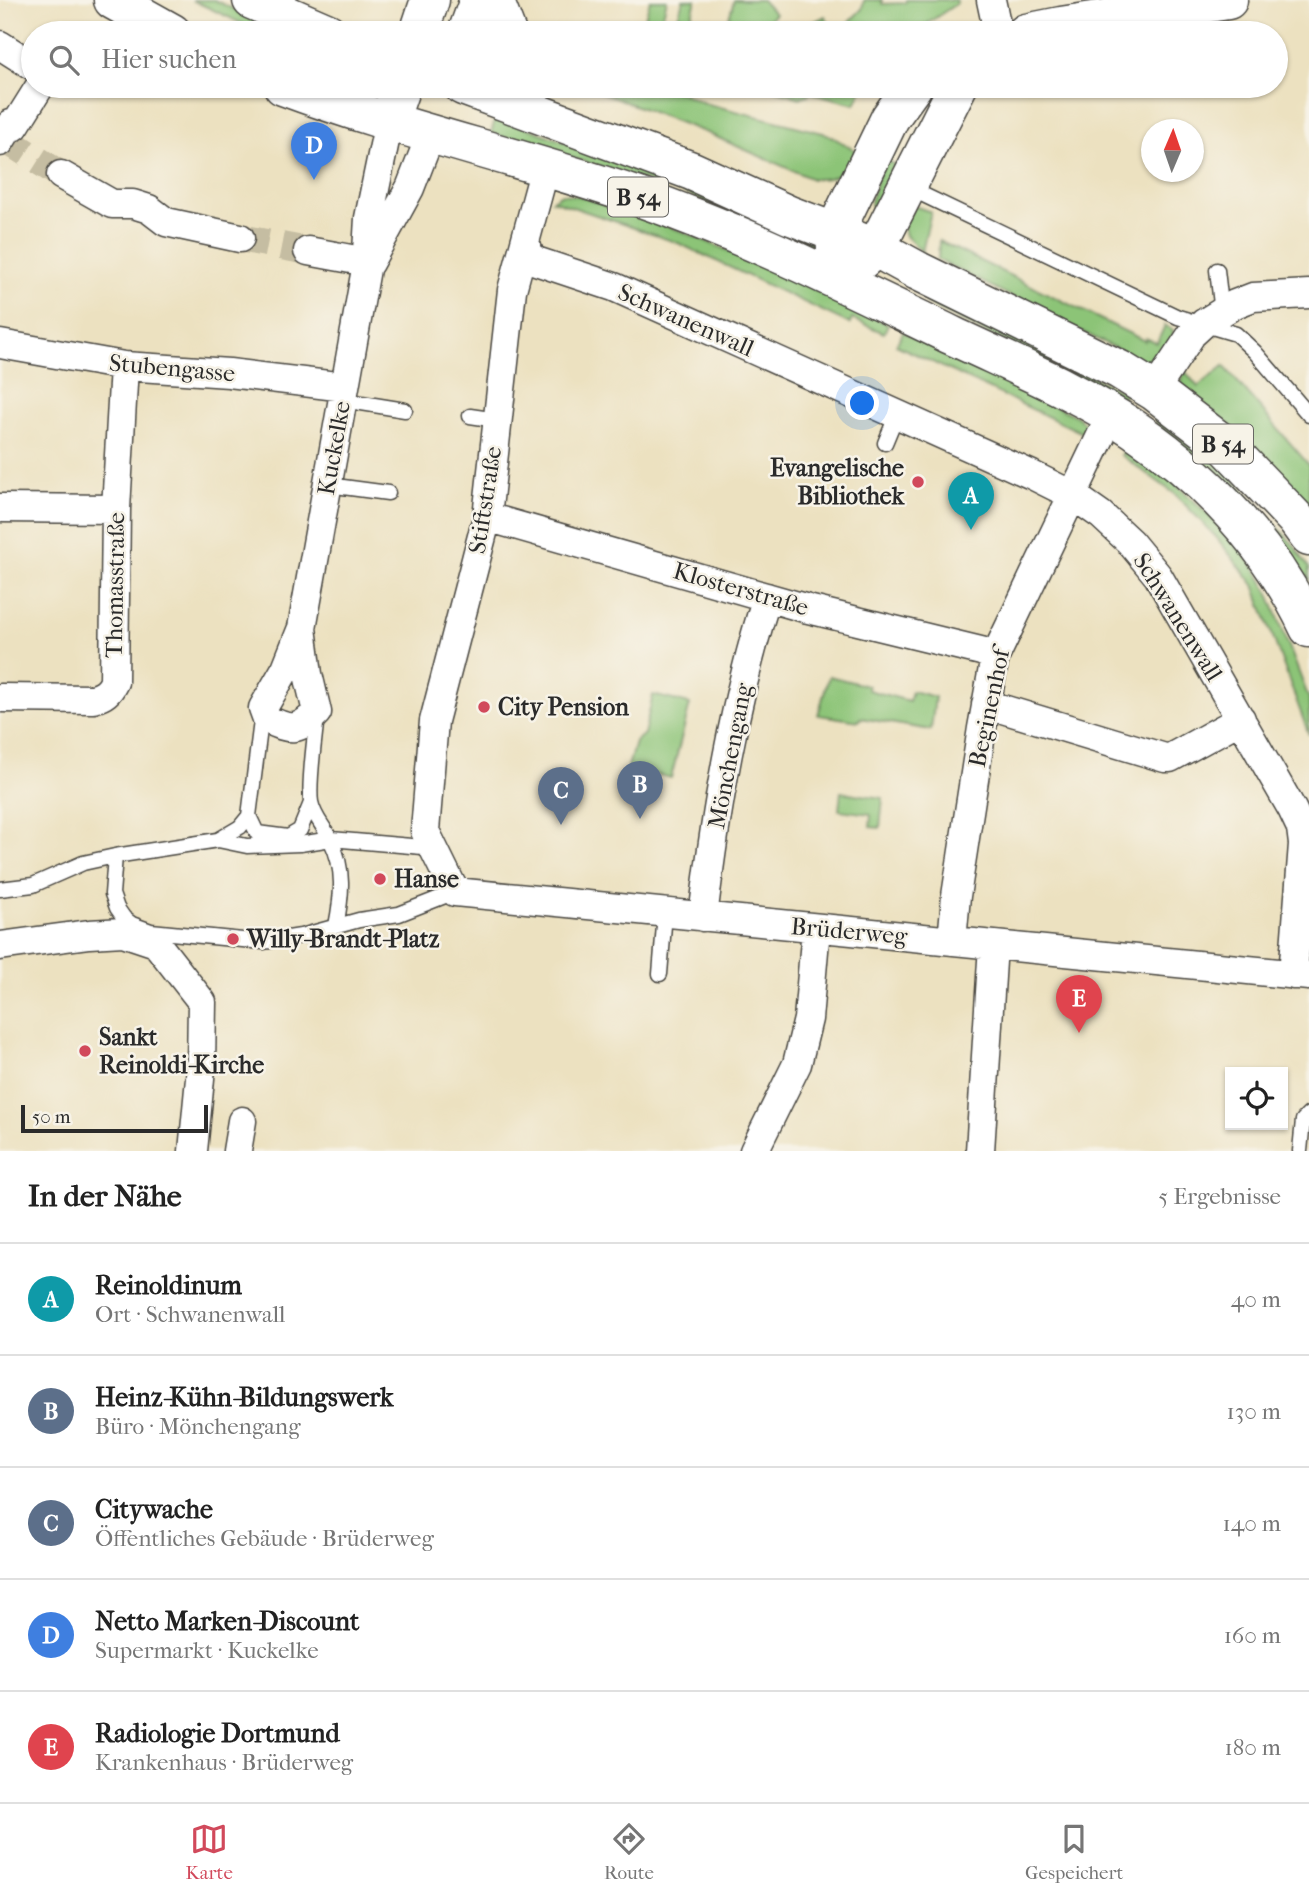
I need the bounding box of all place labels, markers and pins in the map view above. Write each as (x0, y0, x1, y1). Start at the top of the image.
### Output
pin: D (291, 122, 337, 180)
place label: Evangelische Bibliothek (770, 454, 905, 510)
pin: A (948, 472, 994, 530)
marker: Evangelische Bibliothek (910, 474, 926, 490)
place label: City Pension (498, 693, 630, 721)
marker: City Pension (476, 699, 492, 715)
pin: B (617, 761, 663, 819)
pin: C (538, 767, 584, 825)
place label: Hanse (394, 865, 459, 893)
marker: Hanse (372, 871, 388, 887)
place label: Willy-Brandt-Platz (246, 925, 440, 953)
marker: Willy-Brandt-Platz (225, 931, 241, 947)
pin: E (1056, 975, 1102, 1033)
place label: Sankt Reinoldi-Kirche (99, 1023, 264, 1079)
marker: Sankt Reinoldi-Kirche (77, 1043, 93, 1059)

